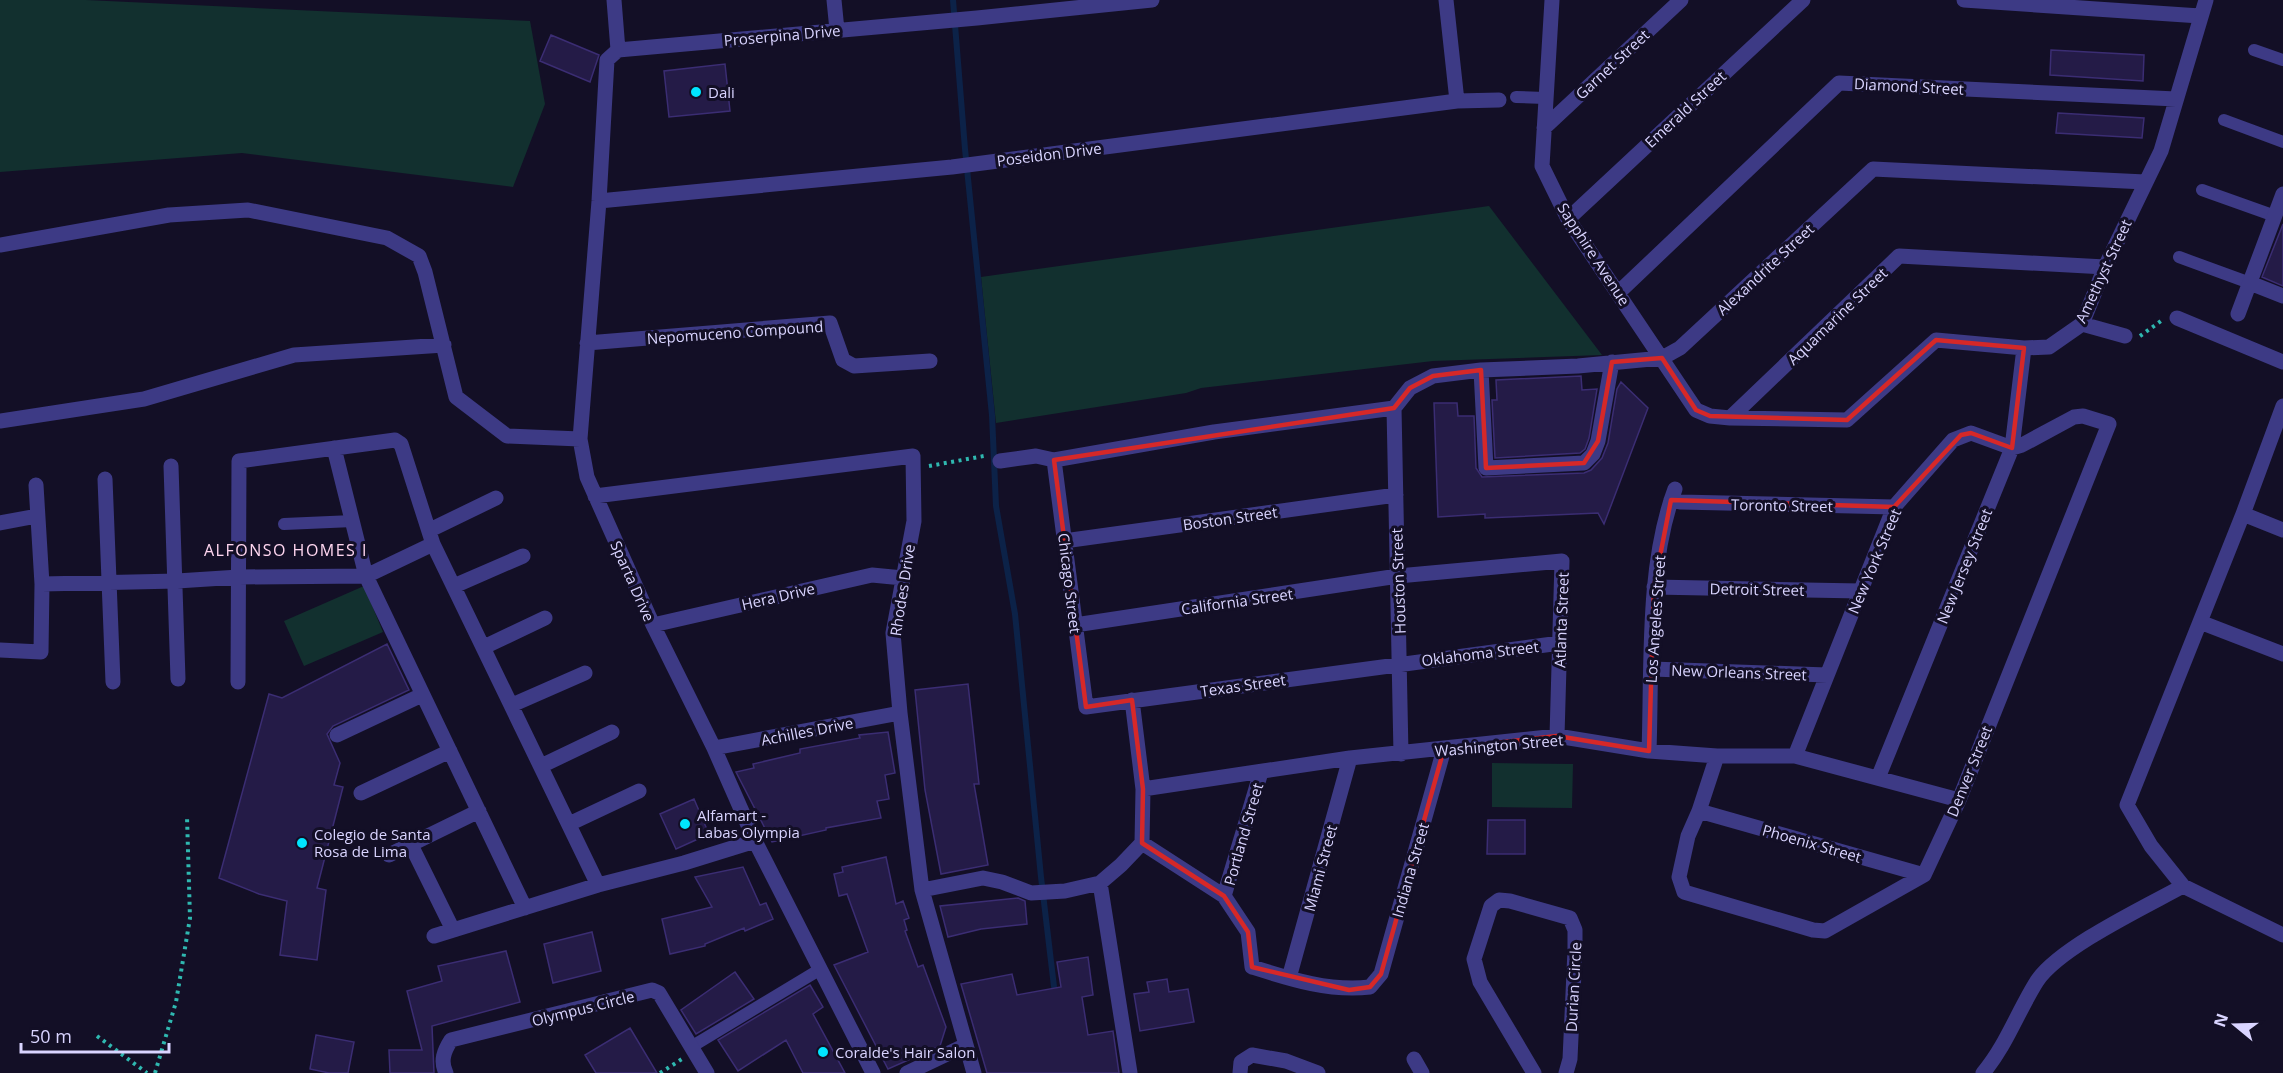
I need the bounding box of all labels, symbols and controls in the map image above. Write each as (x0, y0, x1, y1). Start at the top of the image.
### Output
street label: Proserpina Drive (723, 20, 841, 50)
street label: Garnet Street (1571, 25, 1653, 103)
street label: Emerald Street (1640, 66, 1730, 152)
street label: Diamond Street (1854, 73, 1964, 99)
place label: Dali (708, 82, 735, 102)
marker: Dali (689, 85, 703, 99)
street label: Poseidon Drive (995, 138, 1103, 170)
street label: Sapphire Avenue (1553, 199, 1635, 309)
street label: Amethyst Street (2070, 216, 2136, 326)
street label: Alexandrite Street (1712, 219, 1818, 319)
street label: Aquamarine Street (1783, 263, 1891, 369)
street label: Nepomuceno Compound (646, 316, 824, 348)
street label: Toronto Street (1731, 494, 1833, 516)
street label: Boston Street (1181, 501, 1279, 535)
street label: New York Street (1843, 505, 1905, 617)
street label: New Jersey Street (1932, 505, 1996, 627)
street label: Houston Street (1386, 528, 1410, 634)
street label: Chicago Street (1054, 532, 1086, 634)
street label: Sparta Drive (606, 538, 660, 624)
district label: ALFONSO HOMES I (204, 539, 368, 561)
street label: Rhodes Drive (885, 543, 919, 637)
street label: Los Angeles Street (1641, 554, 1669, 684)
street label: Atlanta Street (1549, 572, 1573, 668)
street label: Hera Drive (739, 578, 817, 614)
street label: Detroit Street (1709, 578, 1805, 600)
street label: California Street (1180, 583, 1294, 619)
street label: Oklahoma Street (1420, 636, 1540, 670)
street label: New Orleans Street (1671, 660, 1807, 684)
street label: Texas Street (1199, 669, 1287, 701)
street label: Achilles Drive (759, 712, 855, 750)
street label: Denver Street (1942, 723, 1996, 819)
street label: Washington Street (1434, 729, 1564, 761)
street label: Portland Street (1219, 780, 1267, 888)
place label: Alfamart - Labas Olympia (697, 805, 800, 842)
marker: Alfamart - Labas Olympia (678, 817, 692, 831)
street label: Phoenix Street (1760, 819, 1864, 867)
street label: Indiana Street (1387, 820, 1433, 920)
street label: Miami Street (1299, 822, 1341, 914)
place label: Colegio de Santa Rosa de Lima (314, 824, 430, 861)
marker: Colegio de Santa Rosa de Lima (295, 836, 309, 850)
street label: Durian Circle (1561, 941, 1585, 1033)
street label: Olympus Circle (530, 986, 636, 1030)
north arrow (2205, 995, 2265, 1055)
text: N (2208, 1010, 2233, 1030)
scale bar (21, 1016, 170, 1054)
text: 50 m (30, 1024, 72, 1048)
place label: Coralde's Hair Salon (835, 1042, 975, 1062)
marker: Coralde's Hair Salon (816, 1045, 830, 1059)

